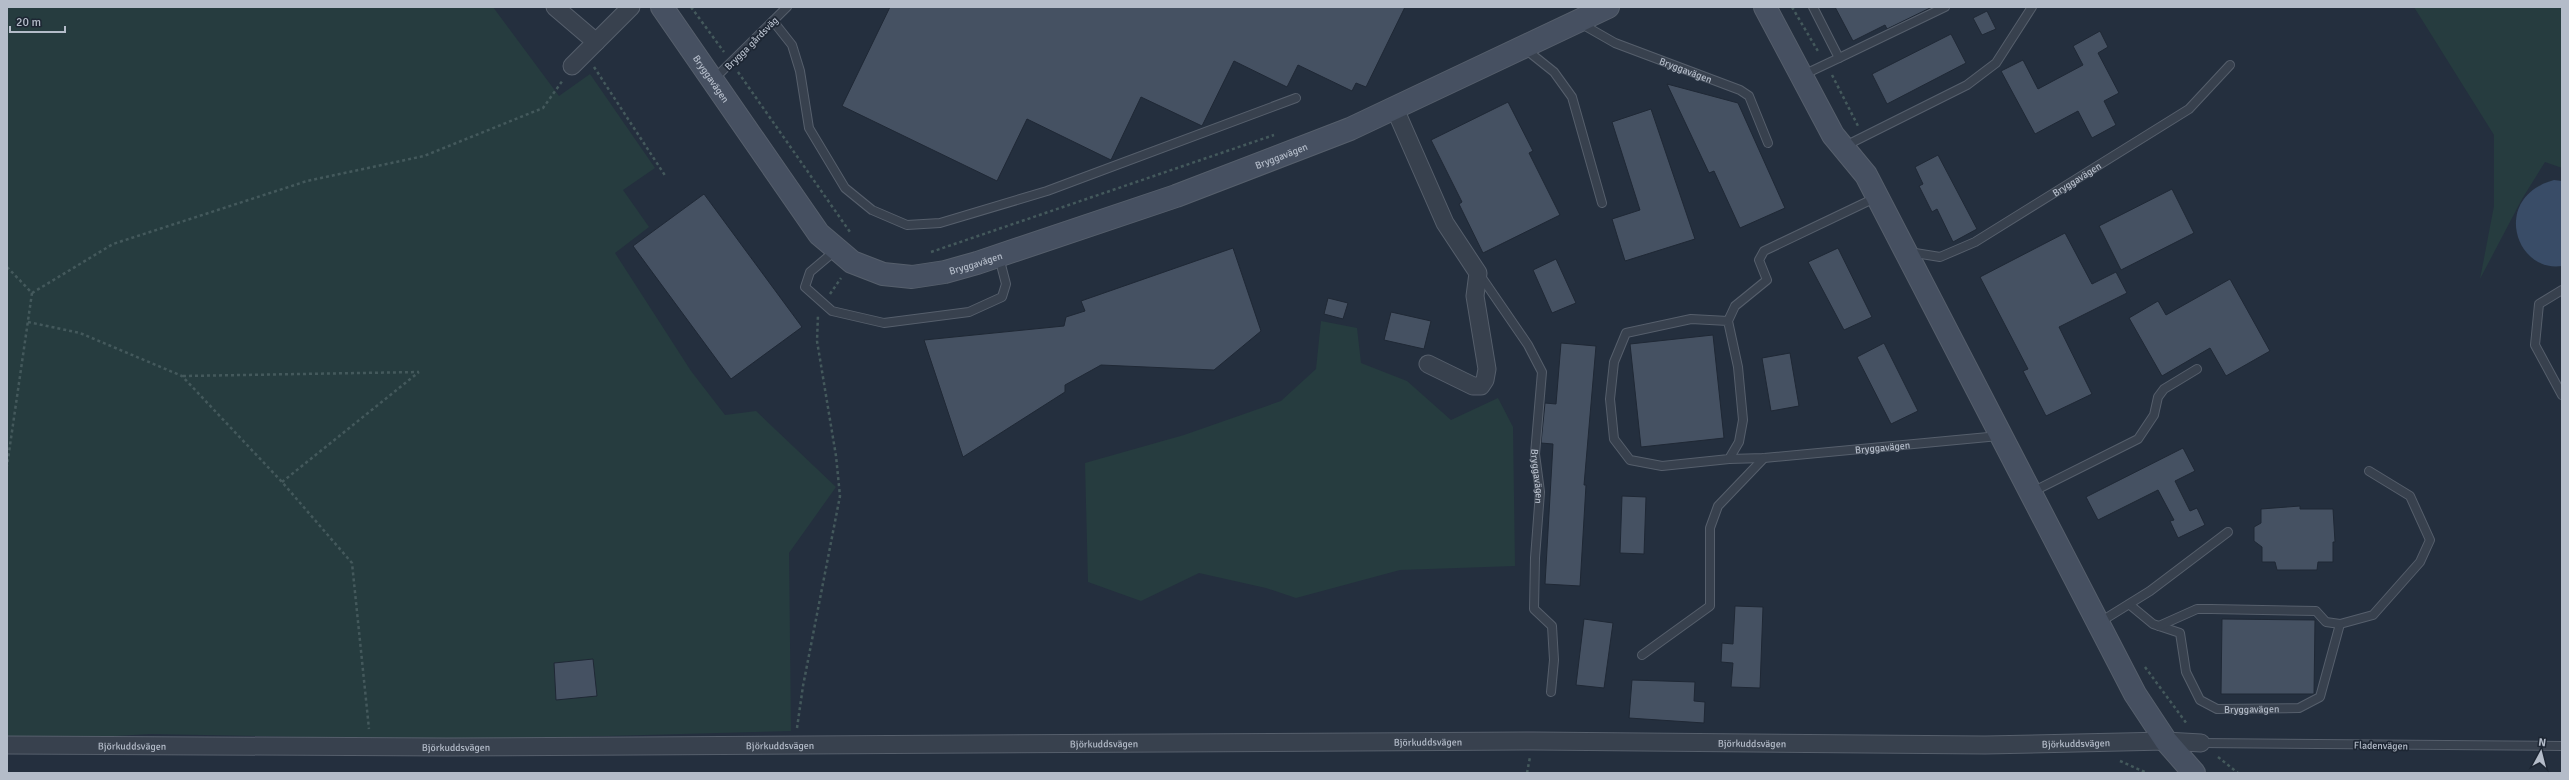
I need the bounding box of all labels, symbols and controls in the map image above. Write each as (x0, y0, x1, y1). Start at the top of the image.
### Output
scale bar (10, 8, 65, 34)
street label: Brygga gårdsväg (722, 14, 781, 73)
text: 20 m (16, 15, 41, 30)
street label: Bryggavägen (690, 53, 731, 105)
street label: Bryggavägen (1658, 55, 1713, 86)
street label: Bryggavägen (1254, 141, 1310, 172)
street label: Bryggavägen (2050, 160, 2104, 199)
street label: Bryggavägen (948, 250, 1004, 278)
street label: Bryggavägen (1854, 439, 1911, 456)
street label: Bryggavägen (1528, 448, 1545, 504)
street label: Bryggavägen (2224, 703, 2279, 716)
north arrow (2521, 732, 2561, 772)
street label: Björkuddsvägen (1394, 736, 1462, 749)
text: N (2538, 736, 2547, 749)
street label: Björkuddsvägen (2042, 737, 2110, 751)
street label: Björkuddsvägen (1070, 738, 1138, 751)
street label: Björkuddsvägen (1718, 738, 1786, 750)
street label: Björkuddsvägen (98, 740, 166, 753)
street label: Björkuddsvägen (746, 740, 814, 752)
street label: Fladenvägen (2354, 740, 2408, 752)
street label: Björkuddsvägen (422, 742, 490, 754)

